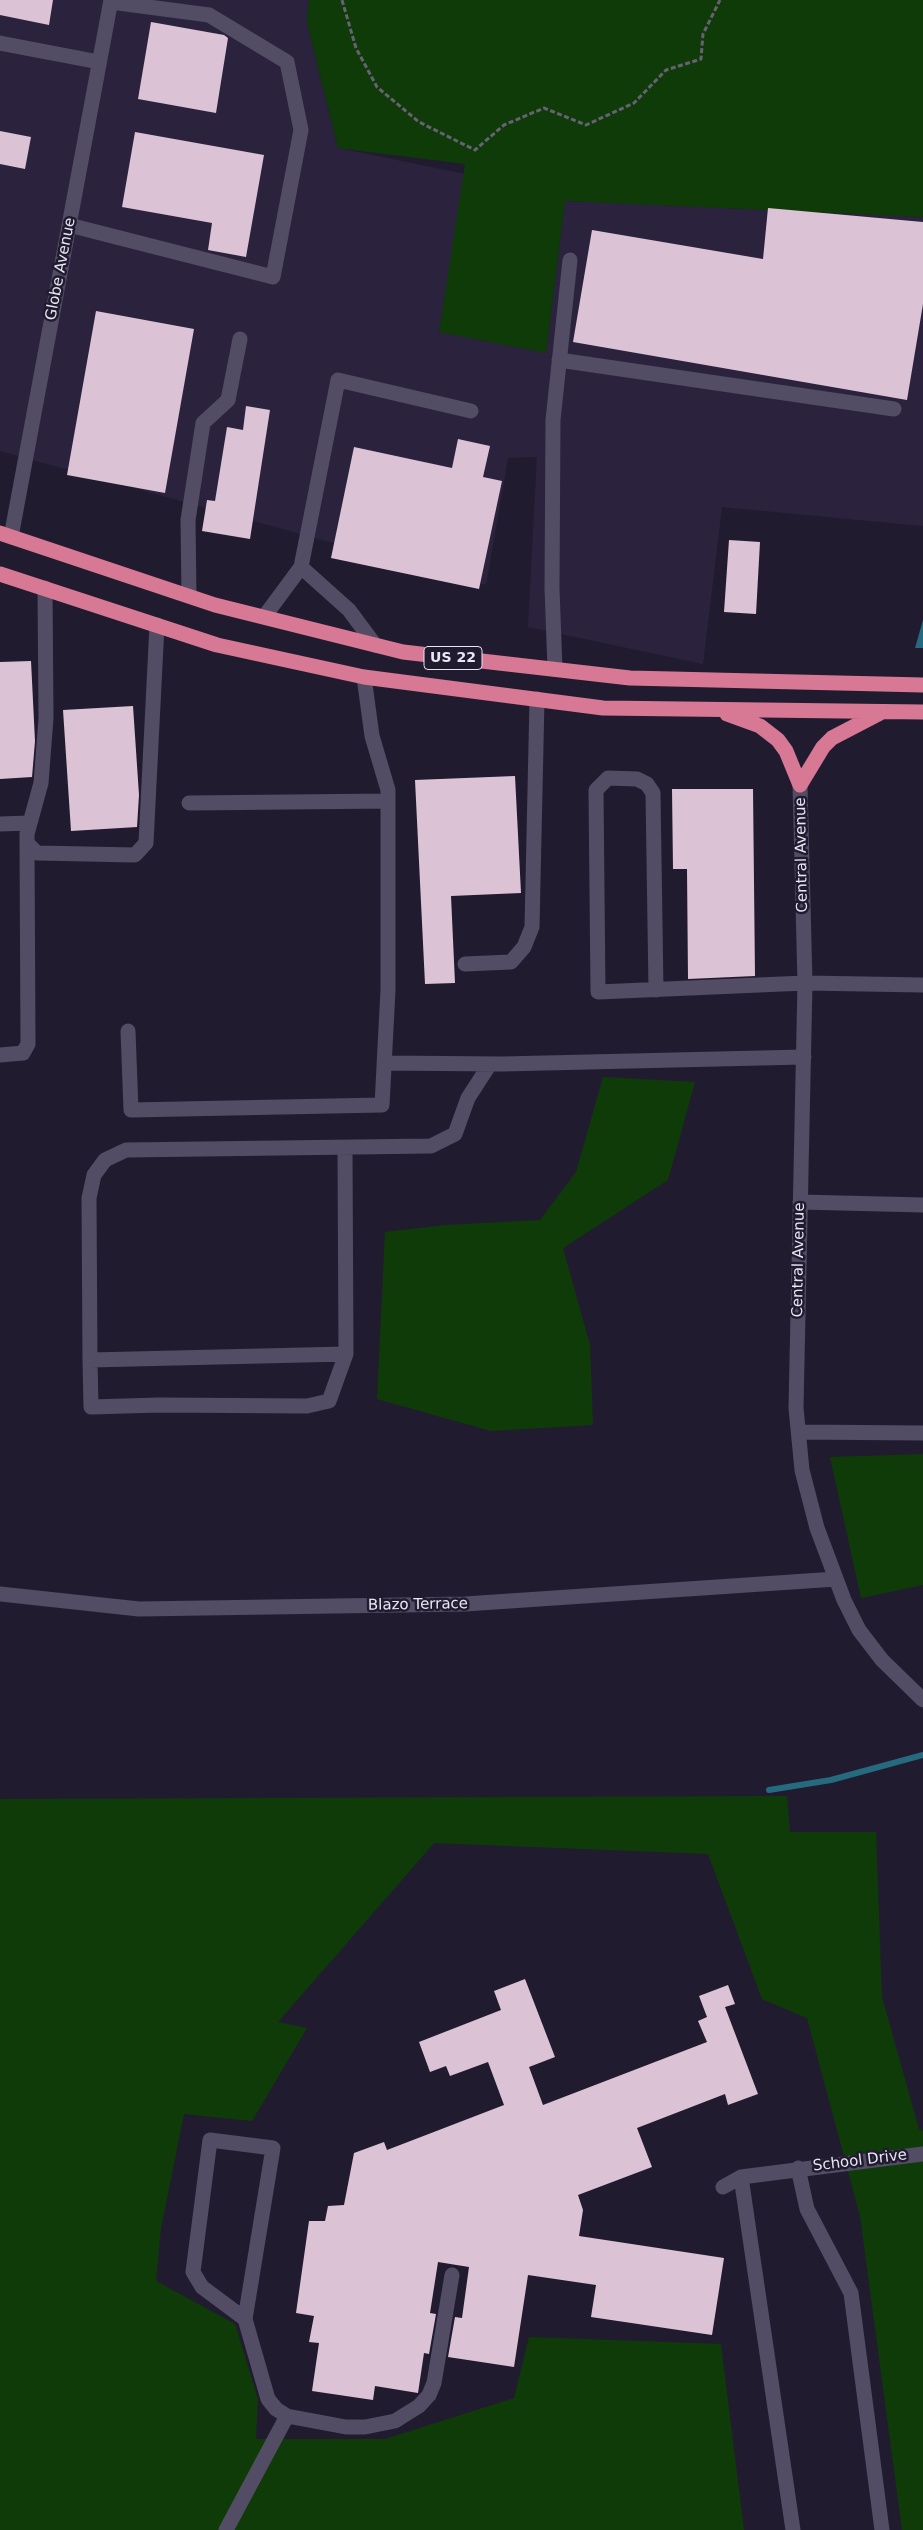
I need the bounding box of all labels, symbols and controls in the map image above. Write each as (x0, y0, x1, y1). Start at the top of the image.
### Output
street label: Globe Avenue (42, 216, 80, 322)
road number: US 22 (424, 646, 482, 670)
street label: Central Avenue (792, 797, 812, 913)
street label: Central Avenue (789, 1202, 809, 1318)
street label: Blazo Terrace (368, 1595, 468, 1615)
street label: School Drive (812, 2146, 908, 2176)

